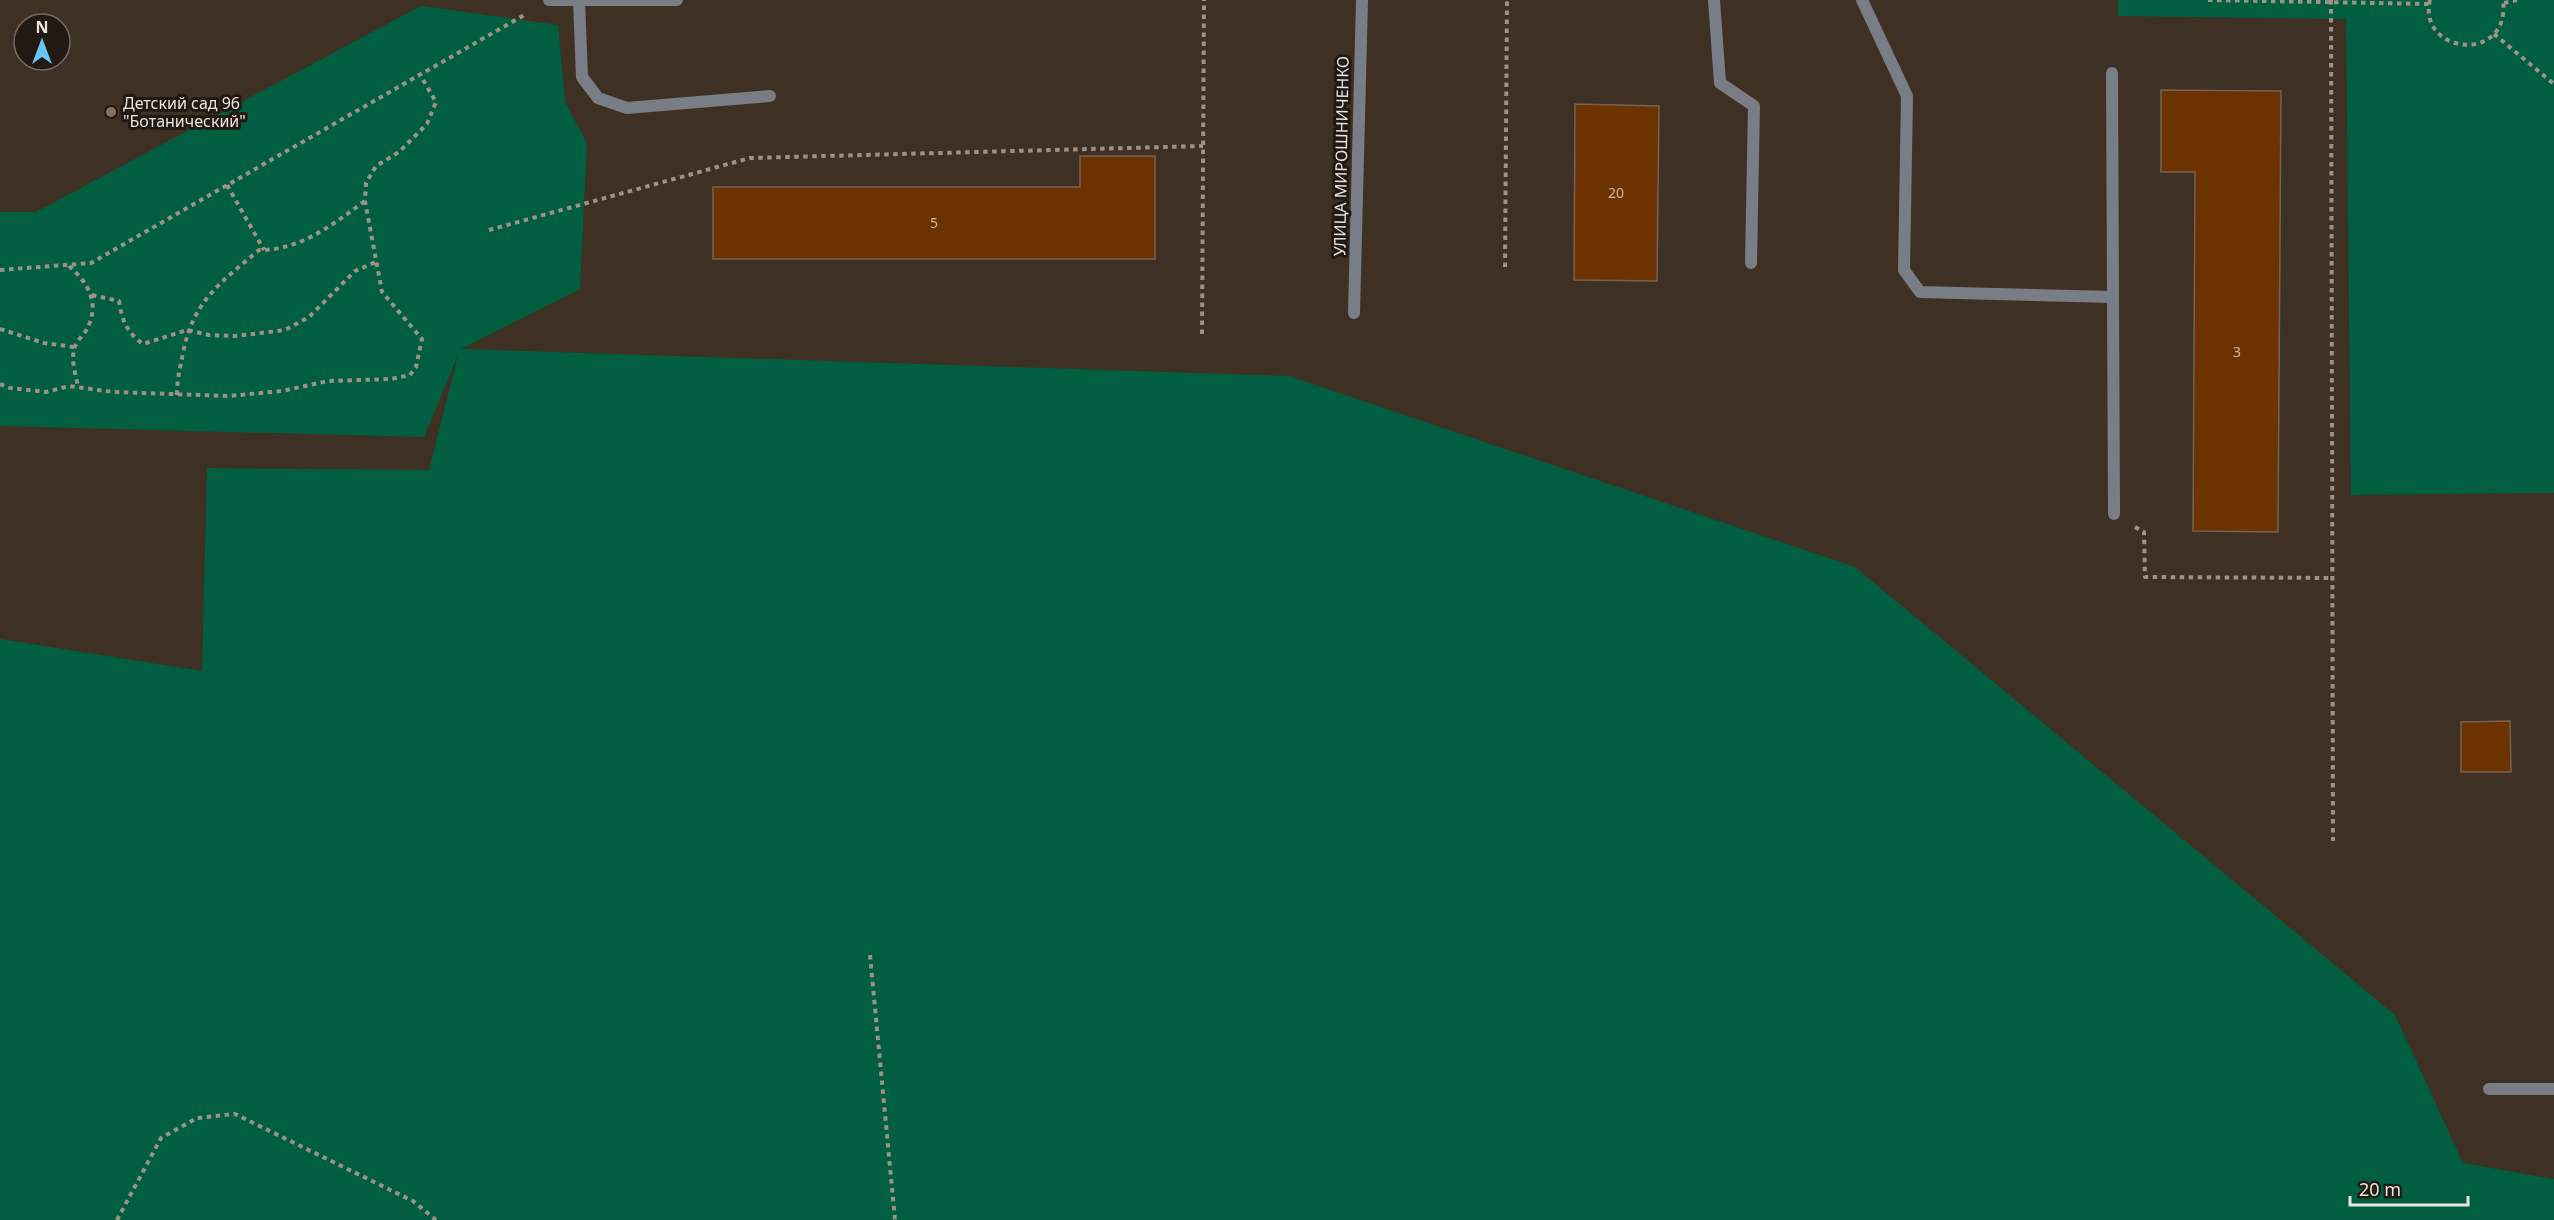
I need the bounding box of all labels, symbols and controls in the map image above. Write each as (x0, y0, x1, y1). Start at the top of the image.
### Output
north arrow (12, 12, 72, 72)
text: N (35, 16, 49, 38)
street label: УЛИЦА МИРОШНИЧЕНКО (1328, 56, 1354, 256)
place label: Детский сад 96 "Ботанический" (123, 92, 246, 132)
marker: Детский сад 96 "Ботанический" (104, 105, 118, 119)
house number: 20 (1608, 183, 1624, 202)
house number: 5 (930, 213, 938, 232)
house number: 3 (2233, 342, 2241, 361)
scale bar (2350, 1169, 2468, 1207)
text: 20 m (2359, 1177, 2401, 1201)

